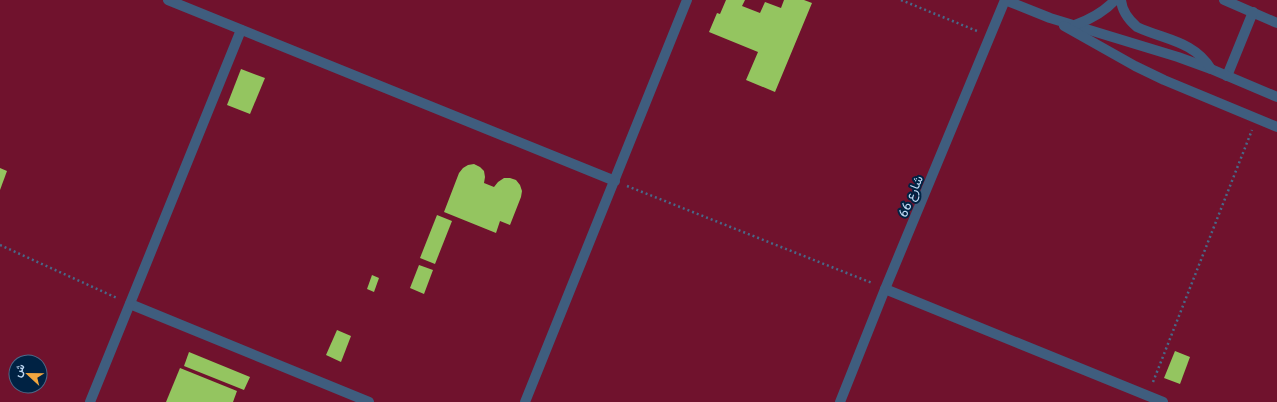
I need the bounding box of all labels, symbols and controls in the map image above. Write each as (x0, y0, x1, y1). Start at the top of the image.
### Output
street label: شارع 66 (894, 173, 928, 220)
north arrow (8, 354, 48, 394)
text: ش (10, 362, 28, 379)

